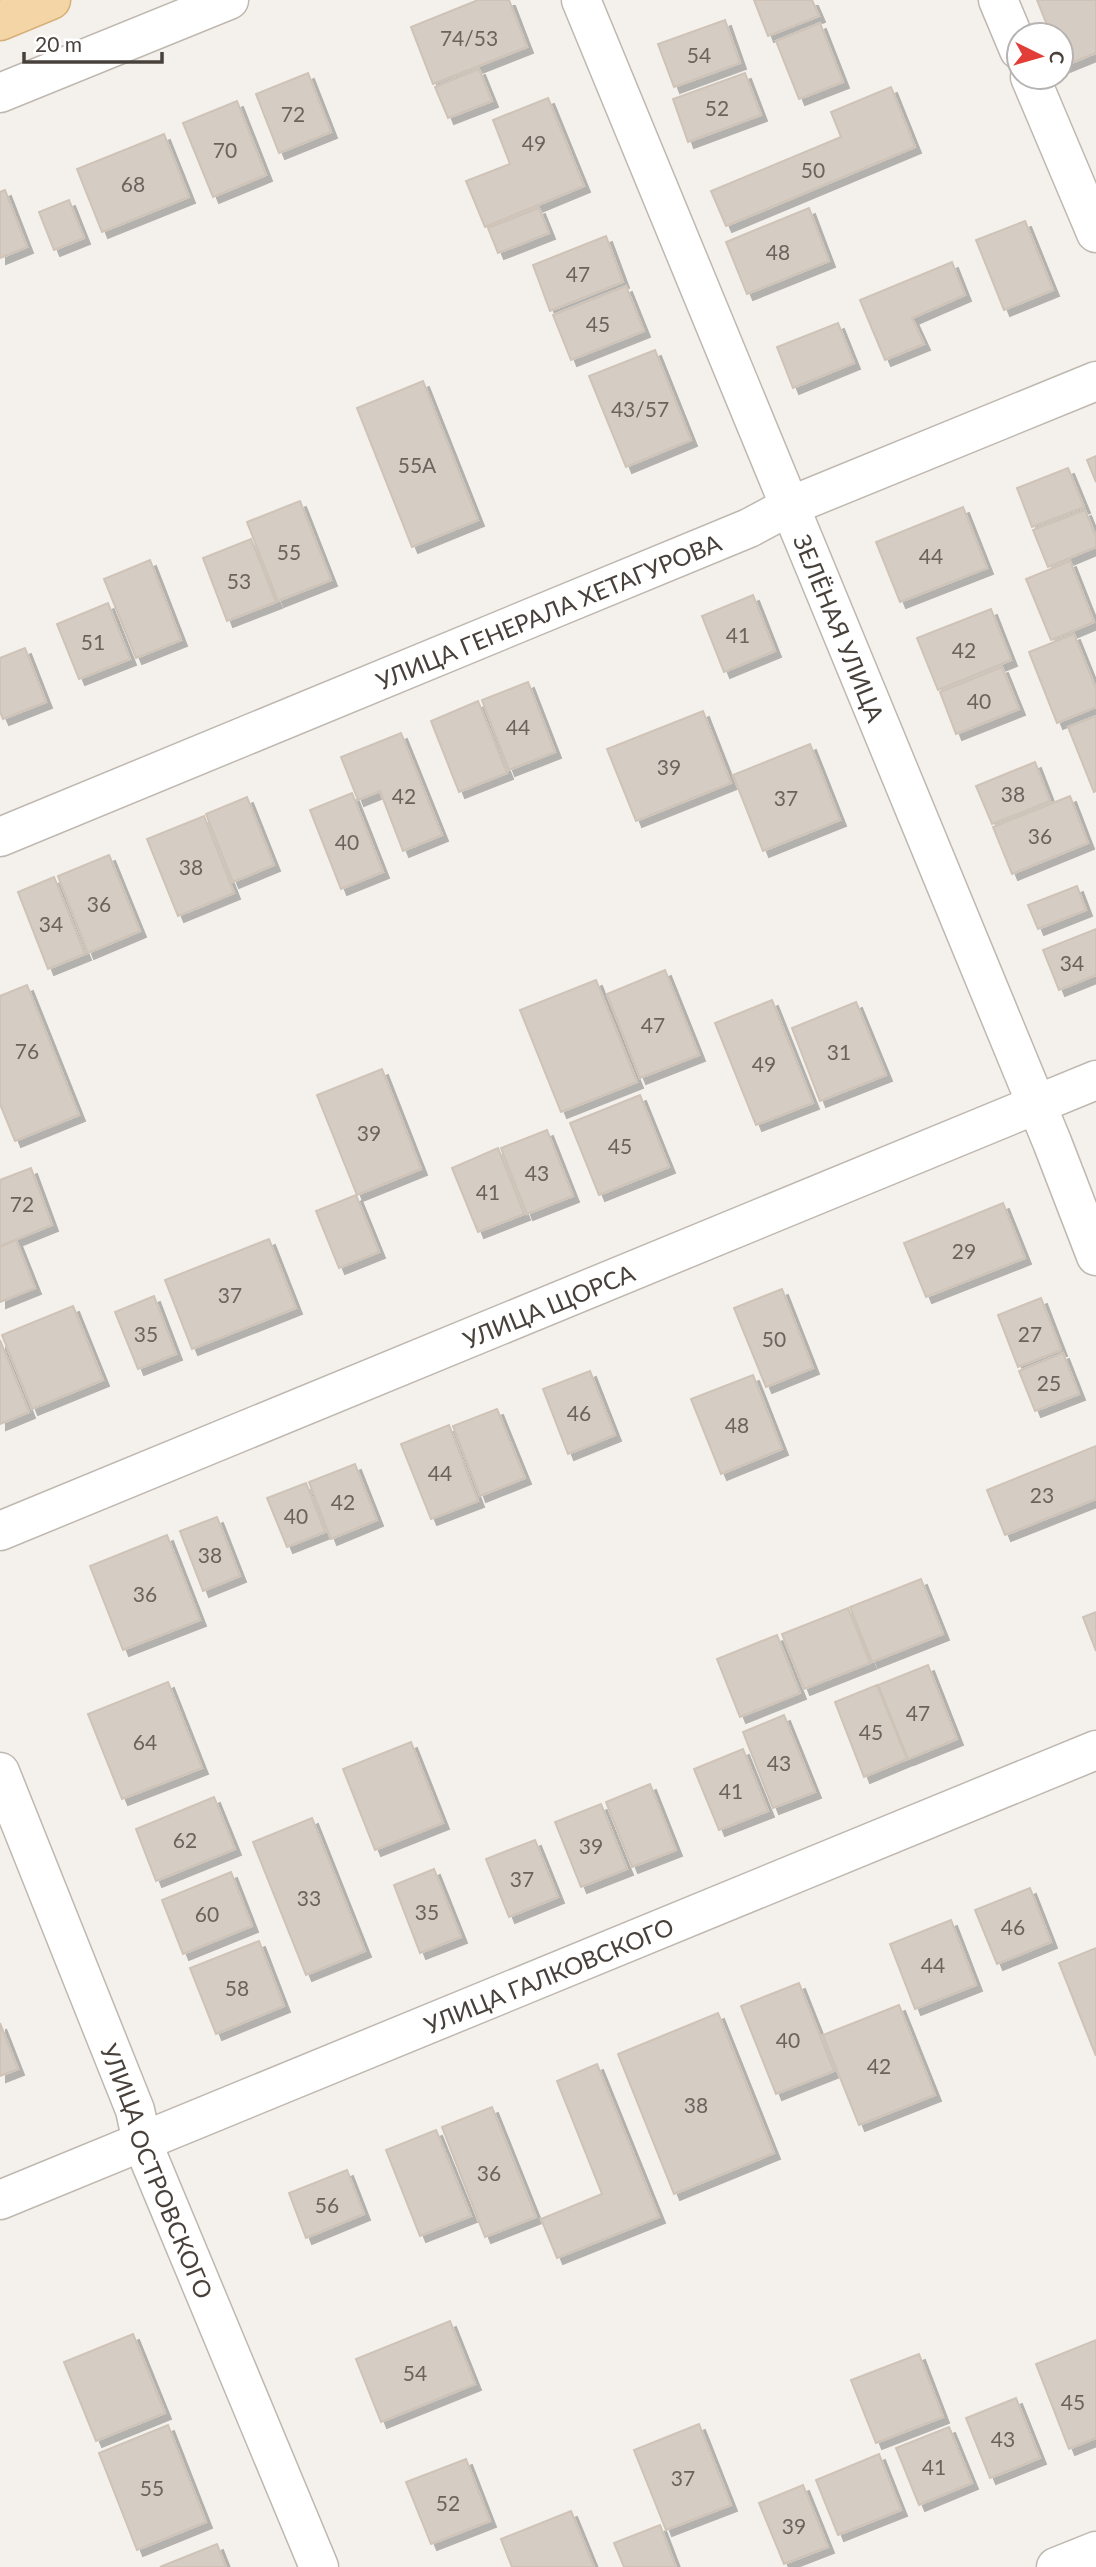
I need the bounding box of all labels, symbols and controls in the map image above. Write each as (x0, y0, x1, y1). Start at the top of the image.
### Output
scale bar (24, 21, 163, 65)
north arrow (1005, 21, 1075, 91)
house number: 74/53 (440, 25, 498, 50)
text: 20 m (35, 31, 82, 56)
house number: 54 (687, 42, 711, 67)
text: С (1045, 50, 1069, 65)
house number: 52 (705, 95, 729, 120)
house number: 72 (281, 101, 305, 126)
house number: 49 (522, 130, 546, 155)
house number: 70 (213, 137, 237, 162)
house number: 50 (801, 157, 825, 182)
house number: 68 (121, 171, 145, 196)
house number: 48 (766, 239, 790, 264)
house number: 47 (566, 261, 590, 286)
house number: 45 (586, 311, 610, 336)
house number: 43/57 (611, 396, 669, 421)
house number: 55А (398, 452, 437, 477)
street label: УЛИЦА ГЕНЕРАЛА ХЕТАГУРОВА (371, 527, 726, 695)
street label: ЗЕЛЁНАЯ УЛИЦА (788, 530, 892, 726)
house number: 55 (277, 539, 301, 564)
house number: 44 (919, 543, 943, 568)
house number: 53 (227, 568, 251, 593)
house number: 41 (726, 622, 750, 647)
house number: 51 (81, 629, 105, 654)
house number: 42 (952, 637, 976, 662)
house number: 40 (967, 688, 991, 713)
house number: 44 (506, 714, 530, 739)
house number: 39 (657, 754, 681, 779)
house number: 38 (1001, 781, 1025, 806)
house number: 42 (392, 783, 416, 808)
house number: 37 (774, 785, 798, 810)
house number: 36 (1028, 823, 1052, 848)
house number: 40 (335, 829, 359, 854)
house number: 38 (179, 854, 203, 879)
house number: 36 (87, 891, 111, 916)
house number: 34 (39, 911, 63, 936)
house number: 34 (1060, 950, 1084, 975)
house number: 47 (641, 1012, 665, 1037)
house number: 76 (15, 1038, 39, 1063)
house number: 31 (827, 1039, 851, 1064)
house number: 49 (752, 1051, 776, 1076)
house number: 39 (357, 1120, 381, 1145)
house number: 45 (608, 1133, 632, 1158)
house number: 43 (525, 1160, 549, 1185)
house number: 41 (476, 1179, 500, 1204)
house number: 72 (10, 1191, 34, 1216)
house number: 29 (952, 1238, 976, 1263)
street label: УЛИЦА ЩОРСА (458, 1257, 639, 1354)
house number: 37 (218, 1282, 242, 1307)
house number: 35 (134, 1321, 158, 1346)
house number: 27 (1018, 1321, 1042, 1346)
house number: 50 (762, 1326, 786, 1351)
house number: 25 (1037, 1370, 1061, 1395)
house number: 46 (567, 1400, 591, 1425)
house number: 48 (725, 1412, 749, 1437)
house number: 44 (428, 1460, 452, 1485)
house number: 23 (1030, 1482, 1054, 1507)
house number: 42 (331, 1489, 355, 1514)
house number: 40 (284, 1503, 308, 1528)
house number: 38 (198, 1542, 222, 1567)
house number: 36 (133, 1581, 157, 1606)
house number: 47 (906, 1700, 930, 1725)
house number: 45 (859, 1719, 883, 1744)
house number: 64 (133, 1729, 157, 1754)
house number: 43 (767, 1750, 791, 1775)
house number: 41 (719, 1778, 743, 1803)
house number: 62 (173, 1827, 197, 1852)
house number: 39 (579, 1833, 603, 1858)
house number: 37 (510, 1866, 534, 1891)
house number: 33 (297, 1885, 321, 1910)
house number: 35 (415, 1899, 439, 1924)
house number: 60 (195, 1901, 219, 1926)
street label: УЛИЦА ГАЛКОВСКОГО (420, 1911, 678, 2039)
house number: 46 (1001, 1914, 1025, 1939)
house number: 44 (921, 1952, 945, 1977)
house number: 58 (225, 1975, 249, 2000)
house number: 40 (776, 2027, 800, 2052)
street label: УЛИЦА ОСТРОВСКОГО (95, 2039, 220, 2302)
house number: 42 (867, 2053, 891, 2078)
house number: 38 (684, 2092, 708, 2117)
house number: 36 (477, 2160, 501, 2185)
house number: 56 (315, 2192, 339, 2217)
house number: 54 (403, 2360, 427, 2385)
house number: 45 (1061, 2389, 1085, 2414)
house number: 43 (991, 2426, 1015, 2451)
house number: 41 (922, 2454, 946, 2479)
house number: 37 (671, 2465, 695, 2490)
house number: 55 (140, 2475, 164, 2500)
house number: 52 (436, 2490, 460, 2515)
house number: 39 (782, 2513, 806, 2538)

